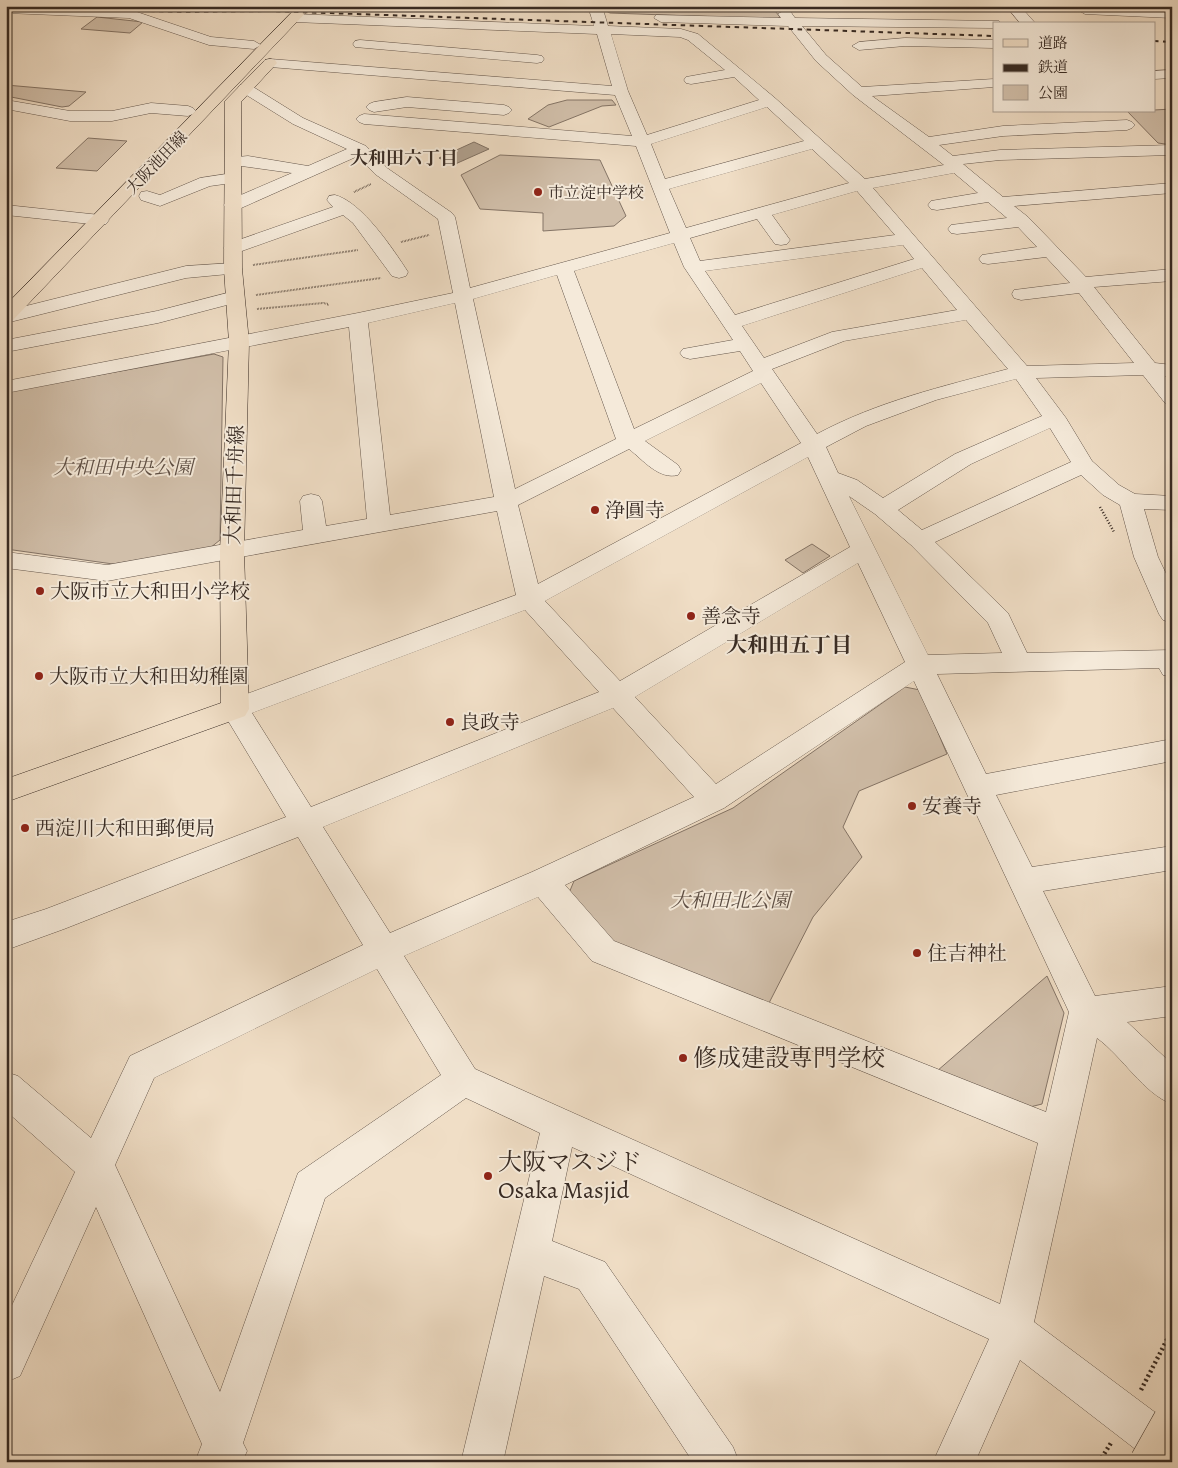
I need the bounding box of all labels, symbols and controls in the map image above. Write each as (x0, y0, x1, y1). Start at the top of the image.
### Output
legend (993, 22, 1156, 112)
text: 道路 (1038, 33, 1068, 53)
text: 鉄道 (1038, 57, 1068, 77)
text: 公園 (1038, 83, 1068, 103)
street label: 大阪池田線 (121, 126, 192, 199)
district label: 大和田六丁目 (350, 146, 458, 170)
place label: 市立淀中学校 (548, 182, 644, 204)
marker: 市立淀中学校 (532, 186, 544, 198)
street label: 大和田千舟線 (219, 425, 250, 545)
park label: 大和田中央公園 (53, 454, 196, 481)
place label: 浄圓寺 (605, 497, 665, 524)
marker: 浄圓寺 (589, 504, 601, 516)
place label: 大阪市立大和田小学校 (50, 578, 250, 605)
marker: 大阪市立大和田小学校 (34, 585, 46, 597)
place label: 善念寺 (701, 603, 761, 630)
marker: 善念寺 (685, 610, 697, 622)
district label: 大和田五丁目 (726, 631, 852, 659)
place label: 大阪市立大和田幼稚園 (49, 663, 249, 690)
marker: 大阪市立大和田幼稚園 (33, 670, 45, 682)
place label: 良政寺 (460, 709, 520, 736)
marker: 良政寺 (444, 716, 456, 728)
place label: 安養寺 (922, 793, 982, 820)
marker: 安養寺 (906, 800, 918, 812)
place label: 西淀川大和田郵便局 (35, 815, 215, 842)
marker: 西淀川大和田郵便局 (19, 822, 31, 834)
park label: 大和田北公園 (670, 887, 793, 914)
place label: 住吉神社 (927, 940, 1007, 967)
marker: 住吉神社 (911, 947, 923, 959)
place label: 修成建設専門学校 (693, 1042, 885, 1074)
marker: 修成建設専門学校 (677, 1052, 689, 1064)
place label: 大阪マスジド Osaka Masjid (498, 1146, 642, 1206)
marker: 大阪マスジド Osaka Masjid (482, 1170, 494, 1182)

